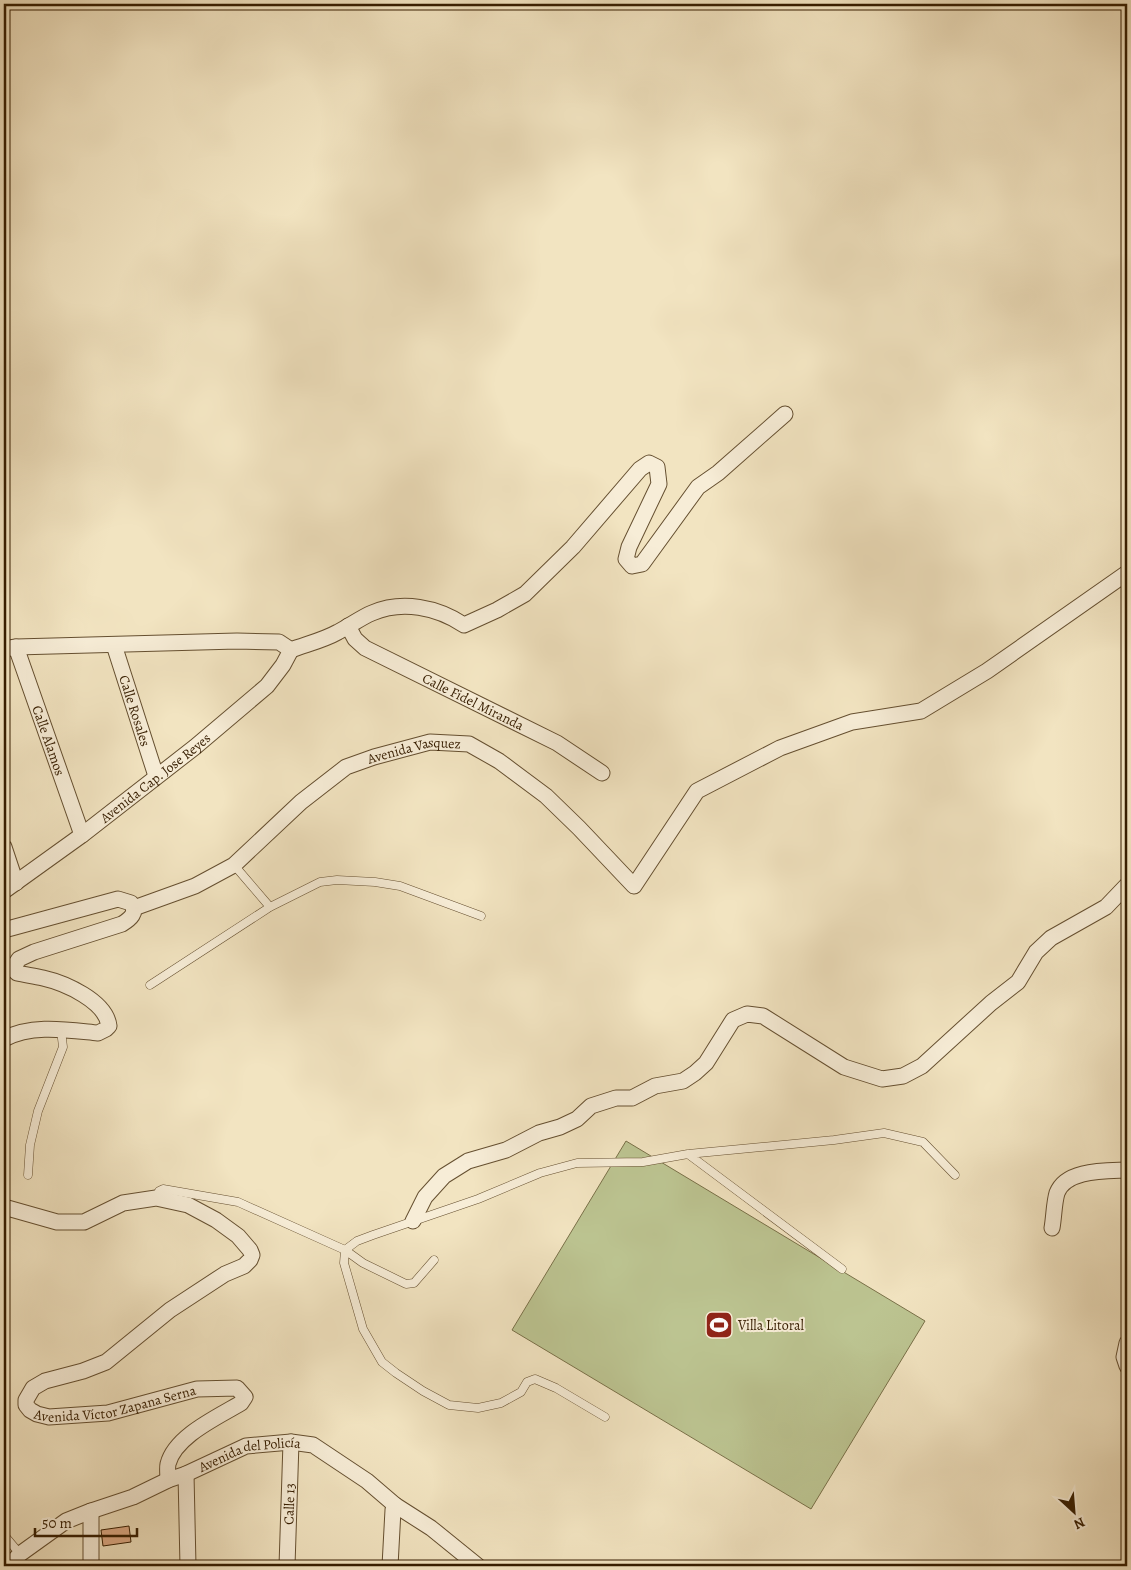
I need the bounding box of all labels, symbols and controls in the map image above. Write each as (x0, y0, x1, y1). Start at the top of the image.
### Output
street label: Calle Fidel Miranda (419, 668, 528, 735)
street label: Calle Rosales (115, 673, 155, 749)
street label: Calle Alamos (28, 703, 70, 778)
street label: Avenida Cap. Jose Reyes (95, 728, 215, 828)
street label: Avenida Vasquez (363, 732, 462, 769)
sports icon: Villa Litoral (704, 1310, 734, 1340)
place label: Villa Litoral (737, 1316, 804, 1335)
street label: Avenida Víctor Zapana Serna (31, 1380, 198, 1427)
street label: Avenida del Policía (194, 1433, 303, 1477)
street label: Calle 13 (279, 1483, 299, 1525)
north arrow (1048, 1488, 1098, 1538)
scale bar (35, 1505, 138, 1537)
text: N (1071, 1512, 1088, 1534)
text: 50 m (42, 1513, 72, 1533)

